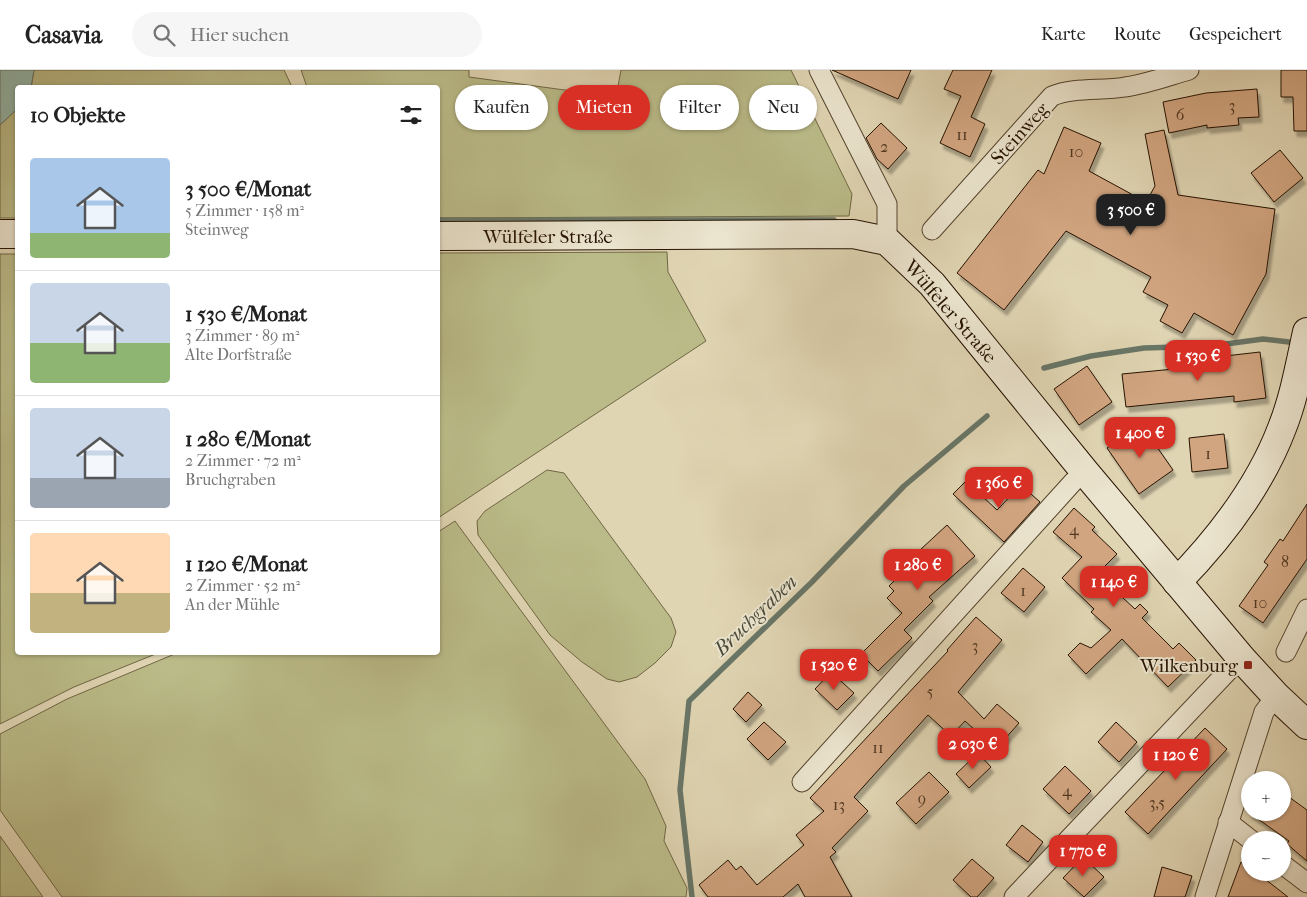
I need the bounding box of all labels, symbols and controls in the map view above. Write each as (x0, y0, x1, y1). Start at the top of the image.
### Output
search box (132, 12, 482, 57)
text: Casavia (25, 21, 102, 49)
icon: search (150, 21, 178, 49)
text: Hier suchen (190, 24, 289, 46)
text: Karte (1041, 24, 1086, 45)
text: Route (1114, 24, 1161, 45)
text: Gespeichert (1189, 24, 1282, 45)
chip: Kaufen (455, 85, 548, 130)
chip: Mieten (558, 85, 650, 130)
chip: Filter (660, 85, 739, 130)
chip: Neu (749, 85, 817, 130)
house number: 3 (1229, 96, 1235, 115)
street label: Steinweg (986, 98, 1054, 169)
icon: filters (397, 101, 425, 129)
text: 10 Objekte (30, 103, 125, 127)
house number: 6 (1176, 105, 1185, 124)
house number: 11 (956, 125, 968, 144)
house number: 2 (880, 137, 888, 156)
house number: 10 (1069, 142, 1083, 161)
text: 3 500 €/Monat (185, 177, 311, 201)
icon: home (70, 178, 130, 238)
pin: 3 500 € (1085, 194, 1177, 236)
text: 3 500 € (1107, 200, 1155, 219)
text: 5 Zimmer · 158 m² (185, 201, 304, 220)
text: Steinweg (185, 220, 249, 239)
street label: Wülfeler Straße (482, 226, 613, 248)
street label: Wülfeler Straße (899, 255, 1001, 368)
text: 1 530 €/Monat (185, 302, 307, 326)
icon: home (70, 303, 130, 363)
text: 3 Zimmer · 89 m² (185, 326, 300, 345)
pin: 1 530 € (1152, 340, 1244, 382)
text: Alte Dorfstraße (185, 345, 292, 364)
text: 1 530 € (1176, 346, 1220, 365)
pin: 1 400 € (1094, 416, 1186, 459)
text: 1 400 € (1115, 423, 1165, 442)
text: 1 280 €/Monat (185, 427, 311, 451)
icon: home (70, 428, 130, 488)
house number: 1 (1205, 444, 1211, 463)
text: 2 Zimmer · 72 m² (185, 451, 301, 470)
pin: 1 360 € (953, 466, 1045, 509)
text: Bruchgraben (185, 470, 276, 489)
text: 1 360 € (976, 473, 1022, 492)
house number: 4 (1069, 520, 1079, 539)
pin: 1 280 € (872, 548, 964, 591)
text: 1 120 €/Monat (185, 552, 308, 576)
house number: 8 (1281, 552, 1289, 571)
icon: home (70, 553, 130, 613)
text: 1 280 € (894, 555, 942, 574)
pin: 1 140 € (1068, 566, 1160, 608)
water label: Bruchgraben (708, 570, 802, 661)
text: 1 140 € (1091, 572, 1137, 591)
text: 2 Zimmer · 52 m² (185, 576, 300, 595)
house number: 1 (1020, 581, 1026, 600)
house number: 10 (1253, 593, 1267, 612)
text: An der Mühle (185, 595, 280, 614)
house number: 3 (972, 636, 978, 655)
pin: 1 520 € (788, 648, 880, 691)
text: 1 520 € (811, 655, 857, 674)
place label: Wilkenburg (1139, 655, 1239, 677)
marker: Wilkenburg (1242, 659, 1254, 671)
house number: 5 (927, 682, 934, 701)
pin: 2 030 € (927, 728, 1019, 770)
text: 2 030 € (949, 734, 997, 753)
house number: 11 (872, 738, 884, 757)
pin: 1 120 € (1130, 738, 1222, 781)
text: 1 120 € (1154, 745, 1198, 764)
map controls (1241, 771, 1291, 881)
button: + (1241, 771, 1291, 821)
house number: 4 (1062, 781, 1072, 800)
house number: 9 (918, 789, 926, 808)
house number: 3,5 (1149, 793, 1165, 812)
house number: 13 (833, 795, 845, 814)
button: − (1241, 831, 1291, 881)
pin: 1 770 € (1037, 834, 1129, 877)
text: 1 770 € (1060, 841, 1106, 860)

